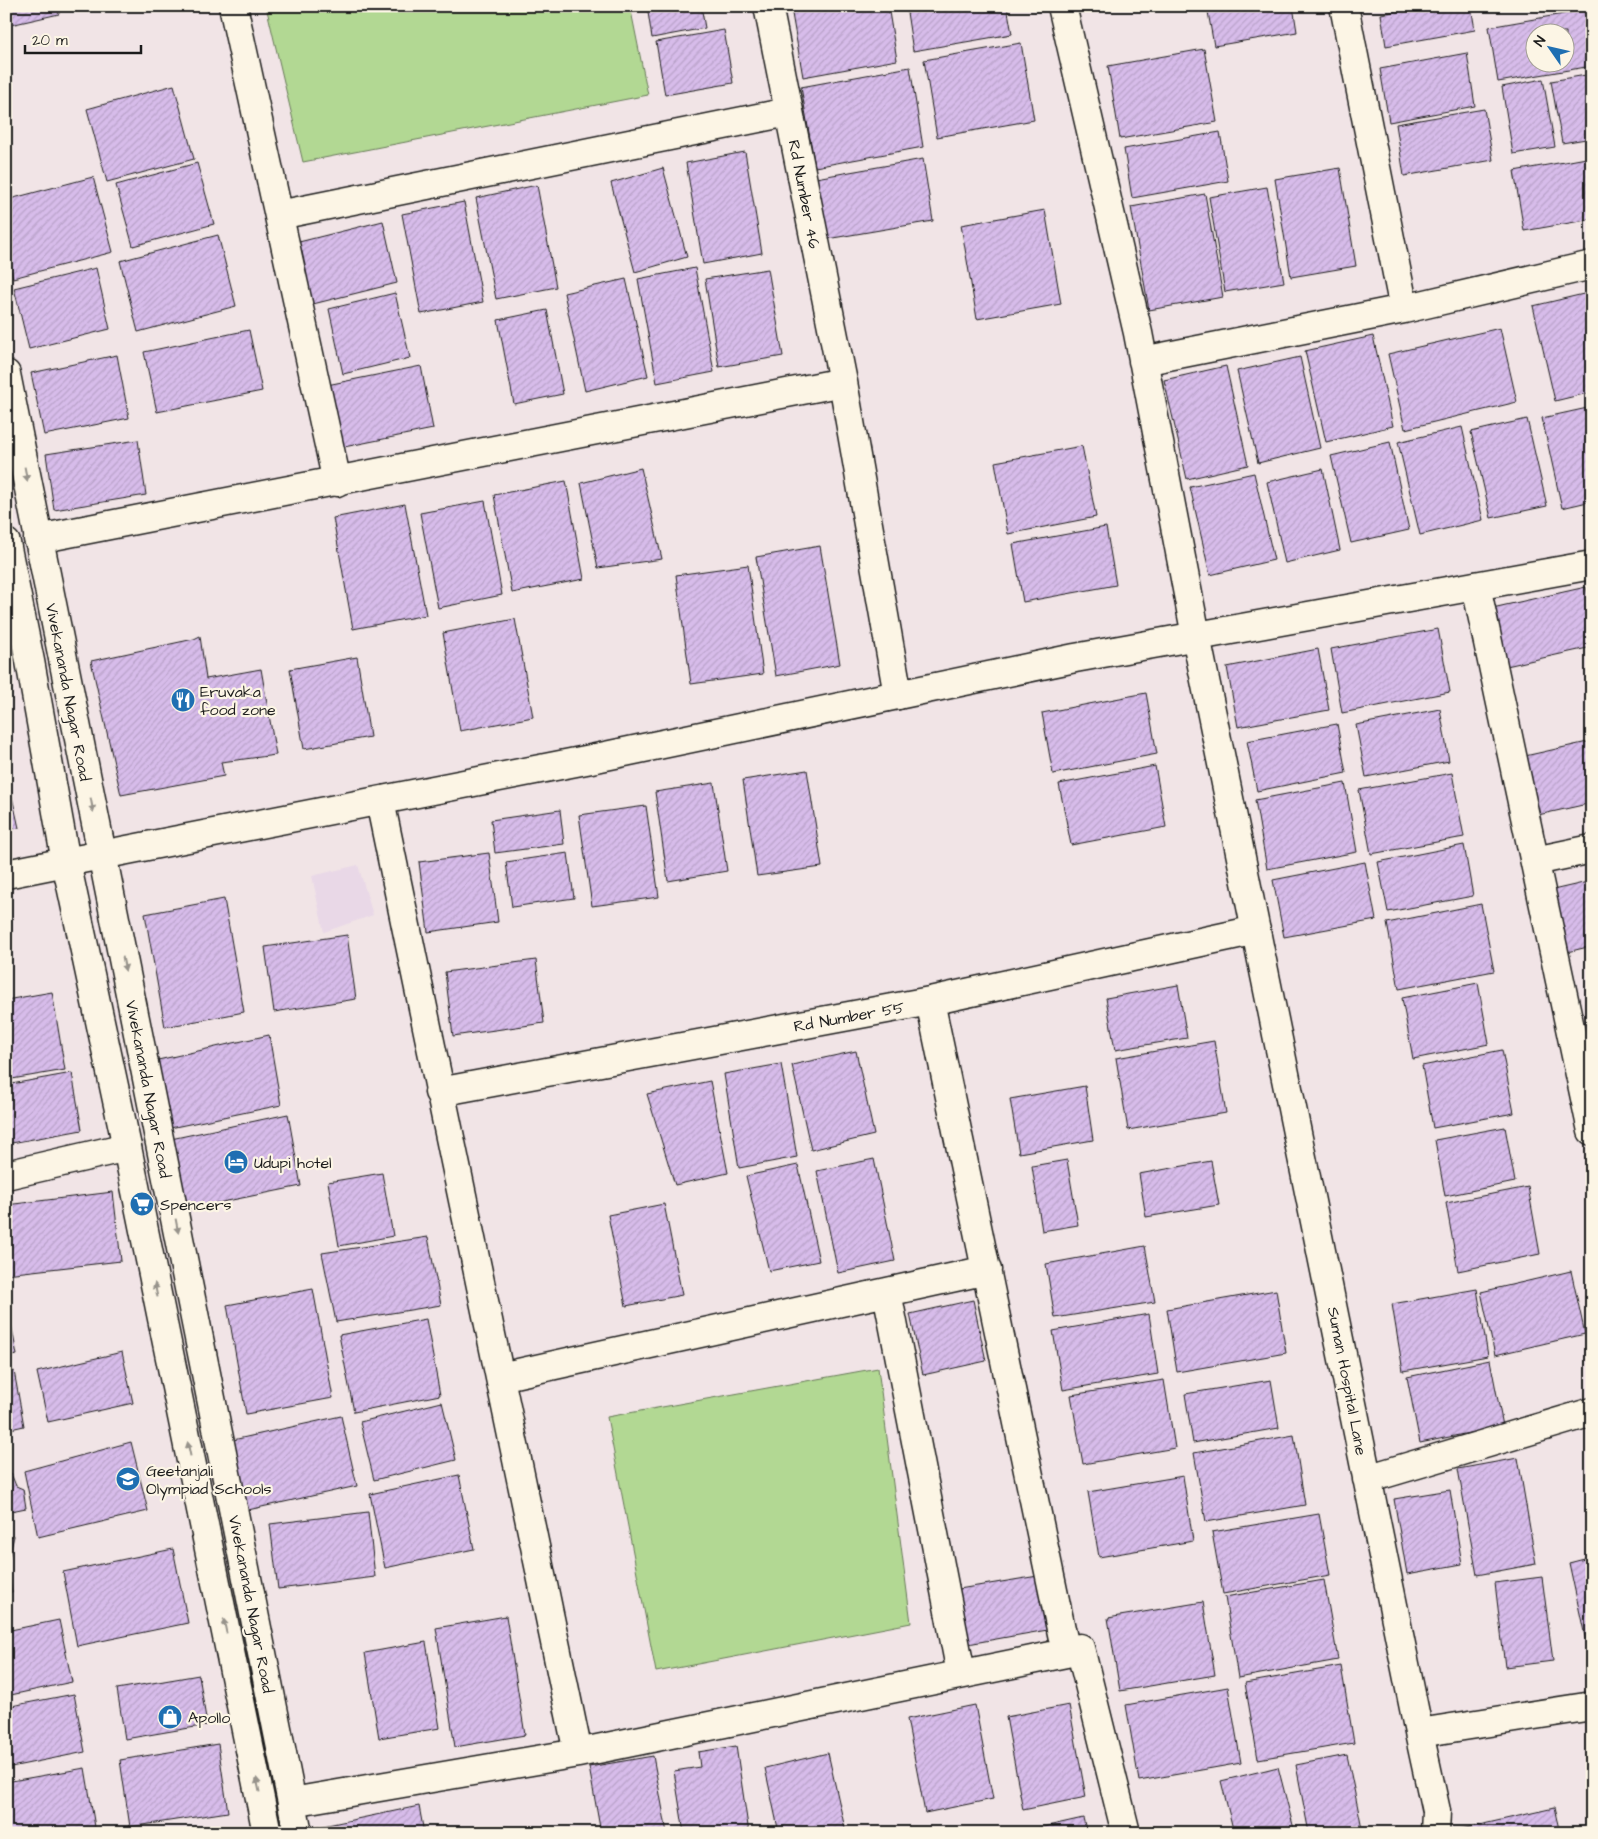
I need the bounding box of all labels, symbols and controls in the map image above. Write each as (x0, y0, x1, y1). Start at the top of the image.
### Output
scale bar (25, 22, 141, 54)
north arrow (1526, 22, 1576, 72)
text: 20 m (32, 30, 68, 51)
text: N (1529, 32, 1551, 51)
street label: Rd Number 46 (783, 138, 825, 250)
one-way arrow (22, 466, 30, 482)
street label: Vivekananda Nagar Road (39, 601, 96, 783)
place label: Eruvaka food zone (200, 681, 276, 721)
restaurant icon: Eruvaka food zone (170, 687, 196, 713)
one-way arrow (88, 797, 96, 812)
one-way arrow (120, 957, 128, 972)
street label: Rd Number 55 (792, 996, 907, 1038)
street label: Vivekananda Nagar Road (119, 998, 176, 1180)
hotel icon: Udupi hotel (223, 1149, 249, 1175)
place label: Udupi hotel (254, 1152, 332, 1174)
supermarket icon: Spencers (129, 1191, 155, 1217)
place label: Spencers (160, 1194, 231, 1216)
one-way arrow (173, 1219, 181, 1235)
one-way arrow (152, 1282, 160, 1298)
street label: Suman Hospital Lane (1322, 1305, 1372, 1458)
one-way arrow (185, 1442, 193, 1457)
place label: Geetanjali Olympiad Schools (146, 1460, 271, 1501)
school or university icon: Geetanjali Olympiad Schools (115, 1466, 141, 1492)
street label: Vivekananda Nagar Road (222, 1513, 279, 1695)
one-way arrow (221, 1618, 229, 1633)
shop icon: Apollo (157, 1704, 183, 1730)
place label: Apollo (188, 1707, 230, 1729)
one-way arrow (253, 1776, 261, 1792)

